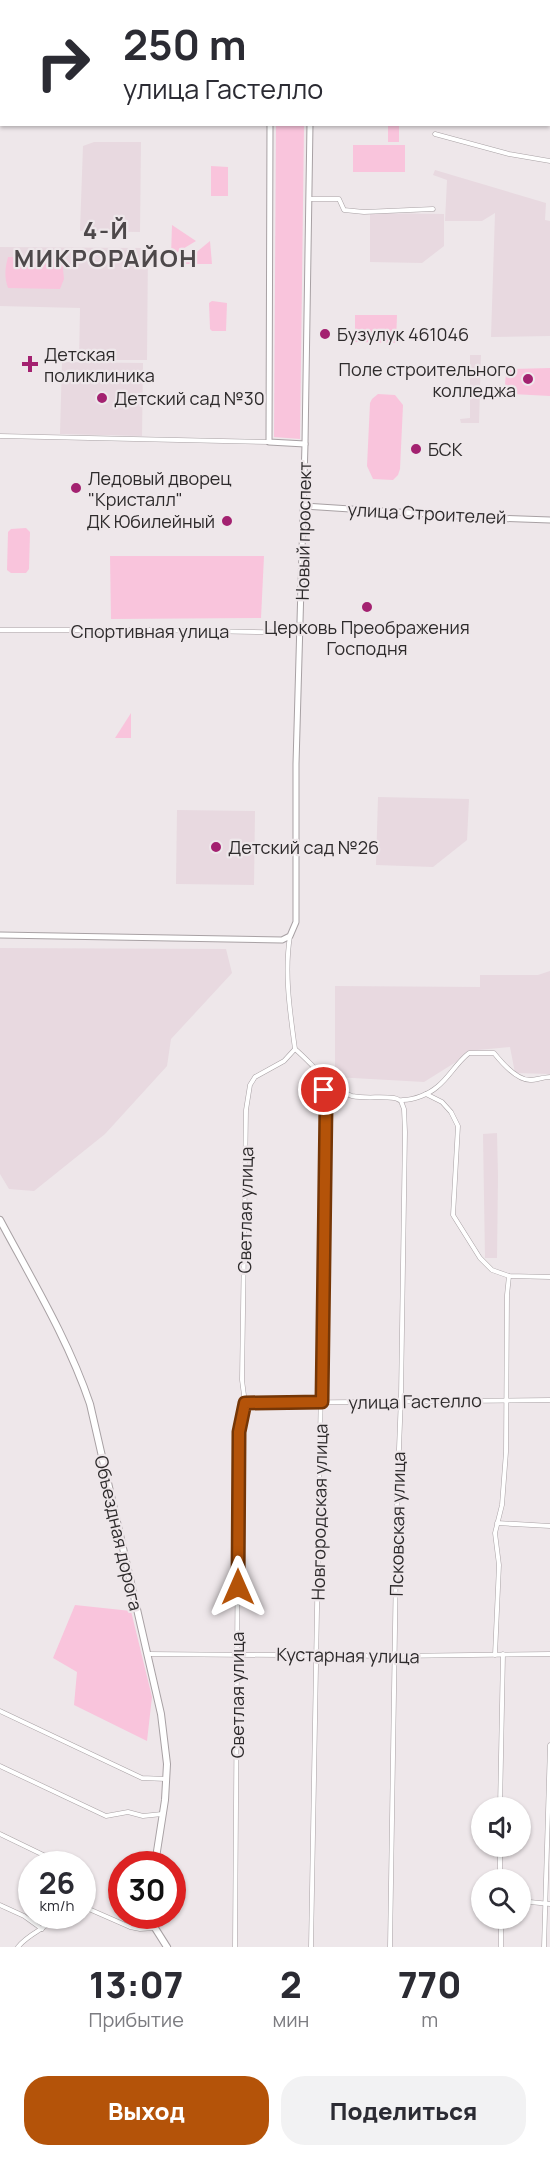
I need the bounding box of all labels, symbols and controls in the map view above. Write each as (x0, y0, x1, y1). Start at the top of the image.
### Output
text: 250 m (123, 15, 246, 73)
icon: right (24, 24, 102, 102)
text: улица Гастелло (123, 70, 323, 107)
district label: 4-Й МИКРОРАЙОН (14, 213, 198, 274)
place label: Бузулук 461046 (337, 322, 469, 346)
marker: Бузулук 461046 (318, 327, 332, 341)
place label: Детская поликлиника (44, 342, 155, 387)
marker: Детская поликлиника (21, 355, 39, 373)
place label: Поле строительного колледжа (339, 357, 516, 402)
marker: Поле строительного колледжа (521, 372, 535, 386)
place label: Детский сад №30 (114, 386, 265, 410)
marker: Детский сад №30 (95, 391, 109, 405)
place label: БСК (428, 437, 463, 461)
marker: БСК (409, 442, 423, 456)
street label: Новый проспект (290, 461, 316, 601)
place label: Ледовый дворец "Кристалл" (88, 466, 231, 511)
marker: Ледовый дворец "Кристалл" (69, 481, 83, 495)
street label: улица Строителей (347, 497, 507, 529)
place label: ДК Юбилейный (86, 509, 215, 533)
marker: ДК Юбилейный (220, 514, 234, 528)
marker: Церковь Преображения Господня (360, 600, 374, 614)
place label: Церковь Преображения Господня (264, 615, 470, 660)
street label: Спортивная улица (71, 619, 229, 643)
place label: Детский сад №26 (228, 835, 379, 859)
marker: Детский сад №26 (209, 840, 223, 854)
pin (298, 1064, 349, 1115)
icon: arrive (307, 1073, 340, 1106)
street label: Светлая улица (232, 1146, 258, 1274)
street label: улица Гастелло (348, 1388, 482, 1414)
street label: Новгородская улица (305, 1423, 333, 1601)
street label: Псковская улица (384, 1451, 410, 1597)
street label: Объездная дорога (89, 1453, 149, 1613)
position arrow (206, 1555, 270, 1619)
street label: Светлая улица (225, 1632, 249, 1758)
street label: Кустарная улица (276, 1642, 420, 1668)
map controls (471, 1797, 531, 1929)
button: sound (471, 1797, 531, 1857)
speed limit sign: 30 (108, 1851, 186, 1929)
text: 26 (39, 1862, 75, 1903)
button: search (471, 1869, 531, 1929)
text: km/h (40, 1895, 74, 1916)
text: 13:07 (89, 1960, 183, 2009)
text: 2 (280, 1960, 302, 2009)
text: 770 (398, 1960, 461, 2009)
text: Прибытие (89, 2006, 184, 2033)
text: мин (272, 2006, 309, 2033)
text: m (421, 2006, 438, 2033)
button: Выход (24, 2076, 269, 2145)
button: Поделиться (281, 2076, 526, 2145)

